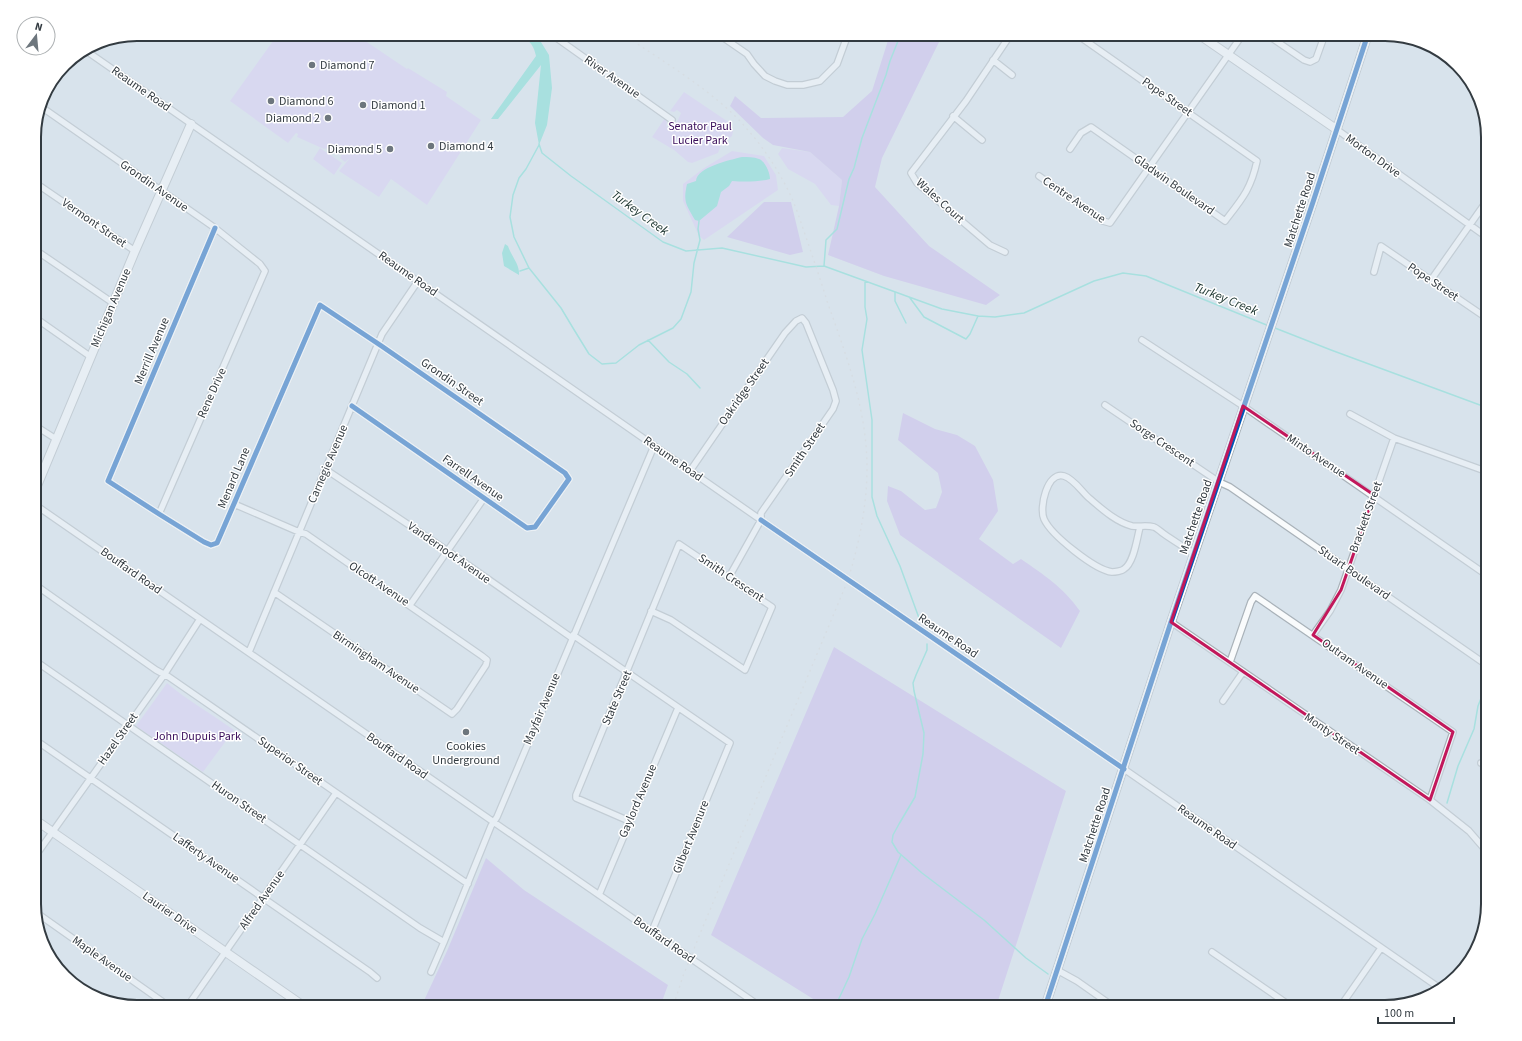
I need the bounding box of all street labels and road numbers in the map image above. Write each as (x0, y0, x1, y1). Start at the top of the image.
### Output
street label: River Avenue (581, 51, 643, 103)
street label: Reaume Road (108, 62, 174, 116)
street label: Pope Street (1138, 73, 1196, 121)
street label: Morton Drive (1342, 130, 1404, 182)
street label: Gladwin Boulevard (1130, 151, 1218, 219)
street label: Grondin Avenue (116, 156, 192, 216)
street label: Matchette Road (1280, 170, 1320, 250)
street label: Centre Avenue (1039, 173, 1109, 227)
street label: Wales Court (912, 175, 968, 227)
street label: Vermont Street (58, 194, 130, 252)
street label: Reaume Road (375, 247, 441, 301)
street label: Pope Street (1404, 259, 1462, 305)
street label: Michigan Avenue (87, 266, 135, 350)
street label: Merrill Avenue (130, 315, 174, 387)
street label: Grondin Street (417, 354, 487, 410)
street label: Oakridge Street (715, 355, 773, 429)
street label: Rene Drive (193, 365, 231, 421)
street label: Sorge Crescent (1126, 415, 1198, 471)
street label: Smith Street (781, 419, 829, 481)
street label: Carnegie Avenue (304, 422, 352, 506)
street label: Minto Avenue (1283, 430, 1349, 482)
street label: Reaume Road (640, 432, 706, 486)
street label: Menard Lane (214, 445, 254, 511)
street label: Farrell Avenue (439, 451, 507, 505)
street label: Matchette Road (1175, 477, 1217, 557)
street label: Brackett Street (1345, 479, 1387, 555)
street label: Vandernoot Avenue (404, 518, 494, 588)
street label: Stuart Boulevard (1314, 542, 1394, 604)
street label: Bouffard Road (97, 543, 165, 599)
street label: Smith Crescent (695, 550, 767, 606)
street label: Olcott Avenue (345, 557, 413, 611)
street label: Reaume Road (915, 610, 981, 662)
street label: Birmingham Avenue (329, 627, 423, 697)
street label: Outram Avenue (1318, 635, 1392, 693)
street label: State Street (598, 668, 636, 728)
street label: Mayfair Avenue (519, 671, 565, 747)
street label: Hazel Street (94, 709, 142, 769)
street label: Monty Street (1301, 709, 1363, 759)
street label: Bouffard Road (363, 728, 431, 784)
street label: Superior Street (254, 732, 326, 790)
street label: Gaylord Avenue (615, 761, 661, 841)
street label: Huron Street (208, 777, 270, 827)
street label: Matchette Road (1075, 785, 1115, 865)
street label: Gilbert Avenure (669, 798, 713, 876)
street label: Reaume Road (1174, 800, 1240, 854)
street label: Lafferty Avenue (169, 829, 243, 887)
street label: Alfred Avenue (235, 867, 289, 933)
street label: Laurier Drive (139, 888, 201, 938)
street label: Bouffard Road (630, 912, 698, 968)
street label: Maple Avenue (69, 932, 136, 986)

